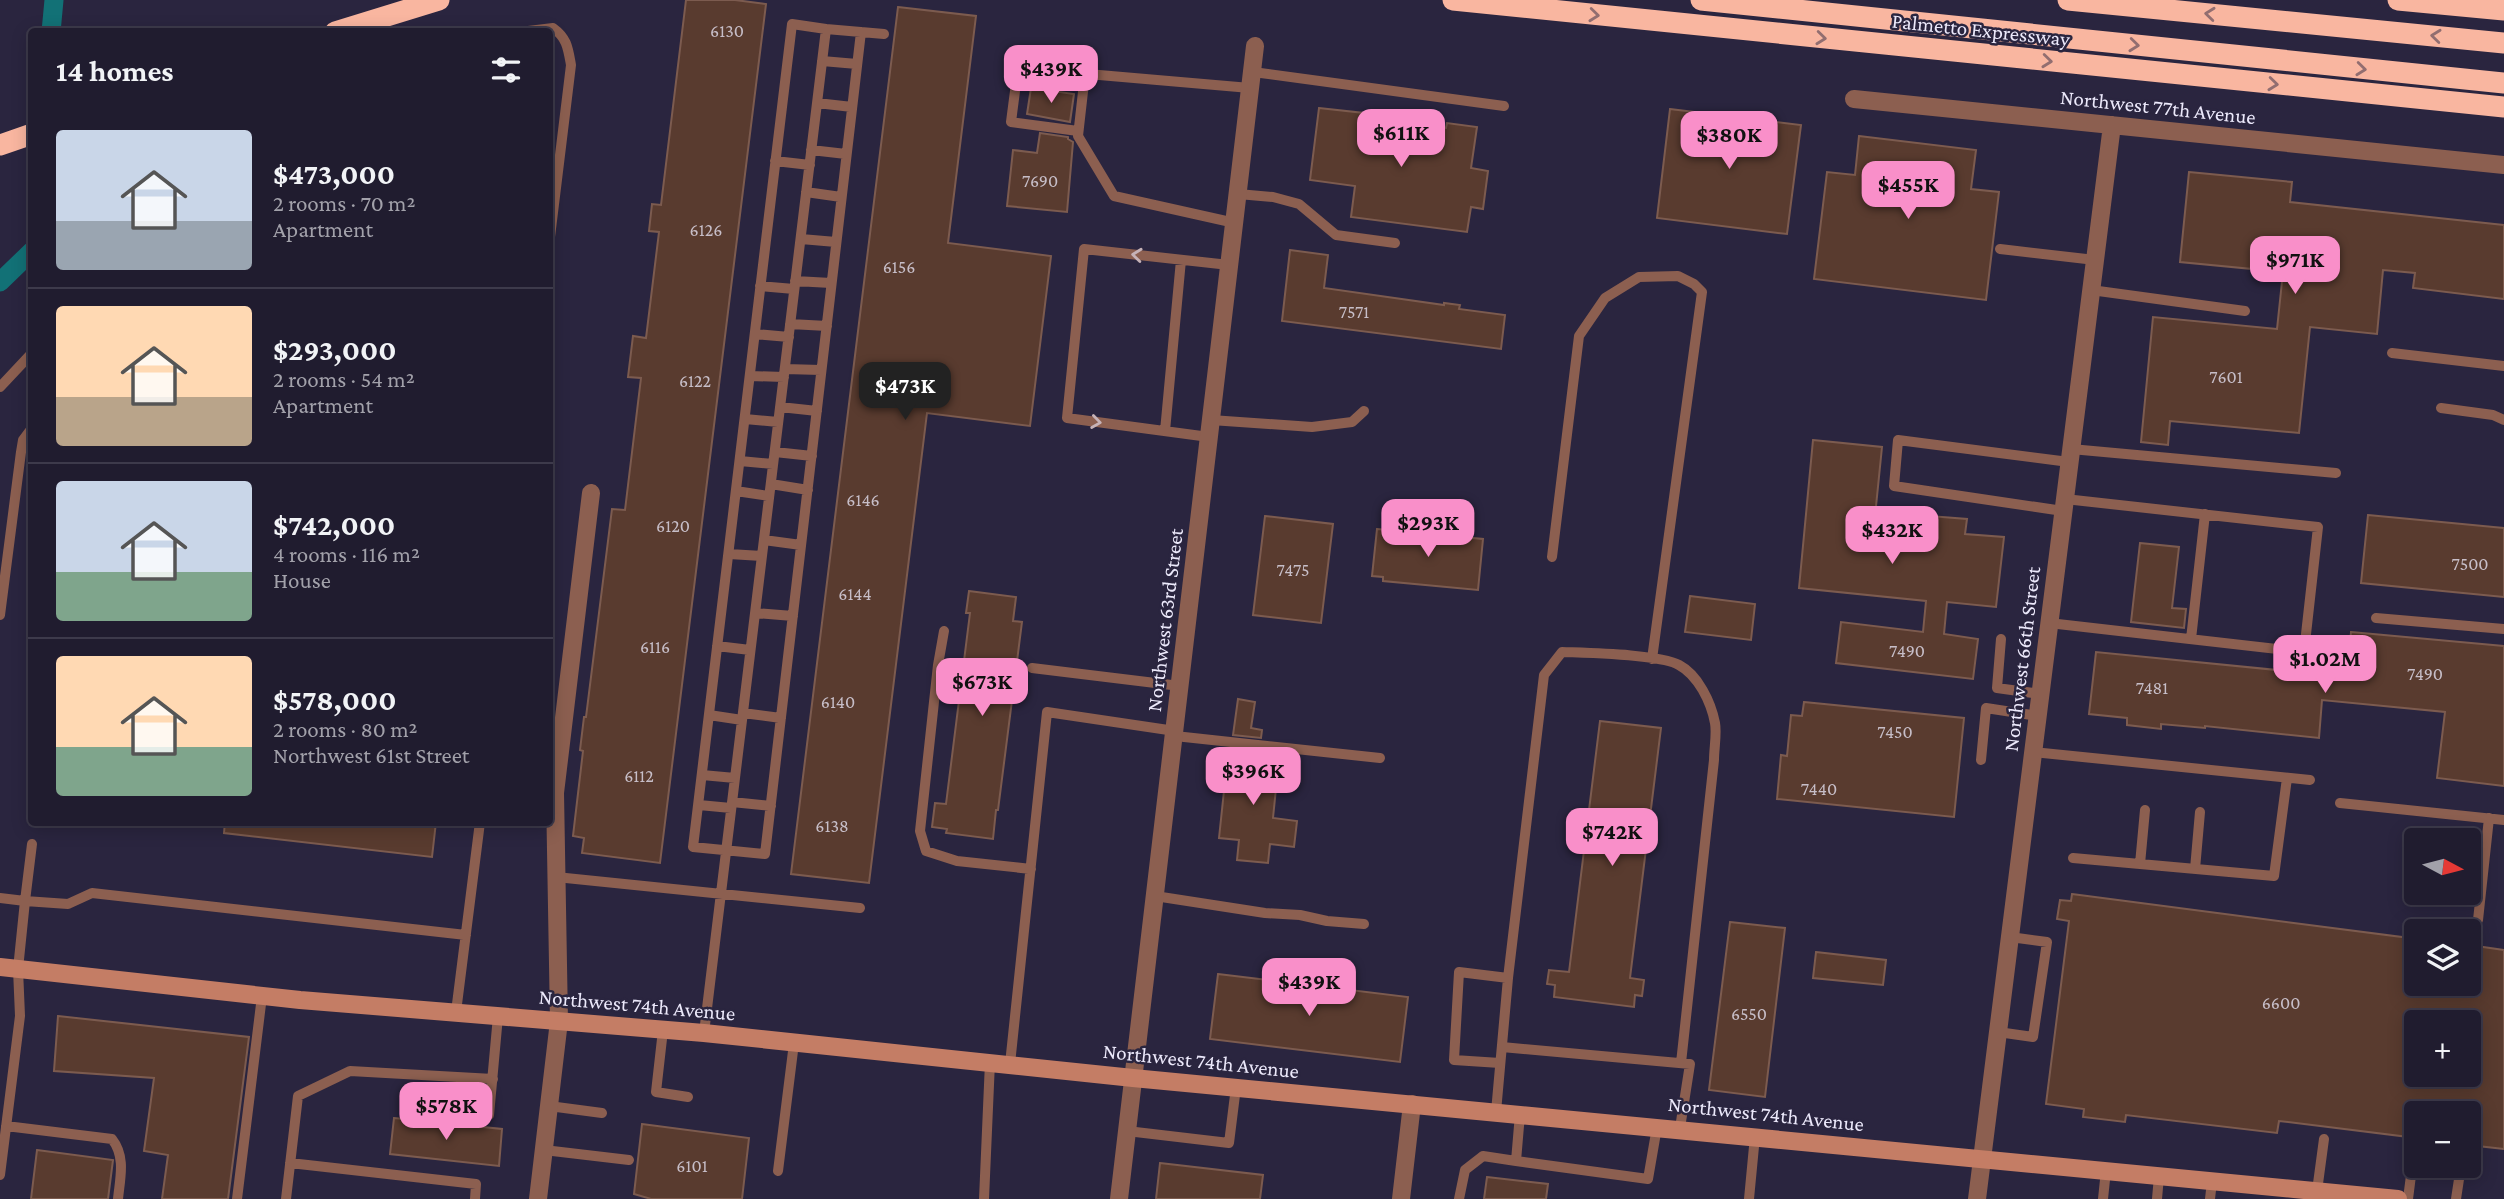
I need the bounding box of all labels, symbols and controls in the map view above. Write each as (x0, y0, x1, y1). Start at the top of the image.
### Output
one-way arrow (1589, 7, 1600, 22)
one-way arrow (2204, 7, 2215, 22)
street label: Palmetto Expressway (1891, 9, 2072, 51)
house number: 6130 (710, 21, 744, 41)
one-way arrow (2430, 29, 2441, 44)
one-way arrow (1815, 30, 1826, 45)
one-way arrow (2129, 37, 2140, 52)
pin: $439K (1002, 46, 1100, 105)
icon: filters (487, 51, 525, 89)
one-way arrow (2042, 53, 2053, 68)
text: 14 homes (56, 54, 174, 87)
text: $439K (1020, 55, 1082, 81)
one-way arrow (2355, 62, 2366, 77)
one-way arrow (2268, 76, 2279, 91)
street label: Northwest 77th Avenue (2059, 85, 2257, 129)
pin: $611K (1352, 110, 1450, 169)
pin: $380K (1680, 111, 1778, 171)
text: $611K (1373, 119, 1429, 145)
text: $380K (1697, 121, 1761, 147)
text: $473,000 (273, 157, 395, 190)
icon: home (112, 158, 196, 242)
pin: $455K (1859, 162, 1957, 221)
house number: 7690 (1022, 171, 1058, 191)
text: $455K (1878, 171, 1938, 197)
text: 2 rooms · 70 m² (273, 190, 416, 216)
text: Apartment (273, 216, 373, 242)
house number: 6126 (690, 220, 722, 240)
pin: $971K (2246, 236, 2344, 296)
text: $971K (2266, 246, 2324, 272)
one-way arrow (1131, 248, 1142, 263)
house number: 6156 (883, 257, 915, 277)
house number: 7571 (1339, 302, 1369, 322)
text: $293,000 (273, 333, 396, 366)
icon: home (112, 334, 196, 418)
pin: $473K (856, 362, 954, 422)
text: 2 rooms · 54 m² (273, 366, 415, 392)
house number: 7601 (2209, 367, 2243, 387)
house number: 6122 (679, 371, 711, 391)
text: $473K (875, 372, 935, 398)
text: Apartment (273, 392, 373, 418)
one-way arrow (1090, 414, 1102, 429)
house number: 6146 (846, 490, 880, 510)
pin: $293K (1379, 500, 1477, 559)
pin: $432K (1843, 506, 1941, 566)
text: $742,000 (273, 508, 395, 541)
icon: home (112, 509, 196, 593)
text: $293K (1397, 509, 1459, 535)
house number: 6120 (656, 516, 690, 536)
text: $432K (1861, 516, 1923, 542)
street label: Northwest 63rd Street (1142, 526, 1188, 713)
text: 4 rooms · 116 m² (273, 541, 420, 567)
house number: 7500 (2452, 554, 2488, 574)
house number: 7475 (1276, 560, 1310, 580)
street label: Northwest 66th Street (1999, 564, 2045, 753)
text: House (273, 567, 331, 593)
house number: 6144 (838, 584, 872, 604)
pin: $1.02M (2268, 636, 2382, 695)
house number: 6116 (640, 637, 670, 657)
house number: 7490 (1889, 641, 1925, 661)
text: $1.02M (2289, 645, 2361, 671)
pin: $673K (933, 658, 1031, 718)
house number: 7490 (2407, 664, 2443, 684)
text: $673K (952, 668, 1012, 694)
house number: 7481 (2136, 678, 2168, 698)
text: $578,000 (273, 683, 396, 716)
icon: home (112, 684, 196, 768)
house number: 6140 (821, 692, 855, 712)
text: 2 rooms · 80 m² (273, 716, 418, 742)
house number: 7450 (1877, 722, 1913, 742)
text: Northwest 61st Street (273, 742, 469, 768)
pin: $396K (1204, 748, 1302, 807)
text: $396K (1222, 757, 1284, 783)
house number: 6112 (624, 766, 654, 786)
house number: 7440 (1801, 779, 1837, 799)
pin: $742K (1563, 808, 1661, 868)
house number: 6138 (815, 816, 849, 836)
text: $742K (1582, 818, 1642, 844)
north arrow (2404, 828, 2482, 905)
map controls (2404, 828, 2481, 1178)
button: layers (2404, 919, 2481, 996)
pin: $439K (1260, 958, 1358, 1018)
text: $439K (1278, 968, 1340, 994)
street label: Northwest 74th Avenue (538, 984, 736, 1026)
house number: 6600 (2262, 993, 2300, 1013)
house number: 6550 (1731, 1004, 1767, 1024)
button: + (2404, 1010, 2481, 1087)
street label: Northwest 74th Avenue (1102, 1039, 1300, 1083)
pin: $578K (397, 1082, 495, 1142)
text: $578K (415, 1092, 477, 1118)
street label: Northwest 74th Avenue (1667, 1092, 1865, 1136)
button: − (2404, 1101, 2481, 1178)
house number: 6101 (676, 1156, 708, 1176)

